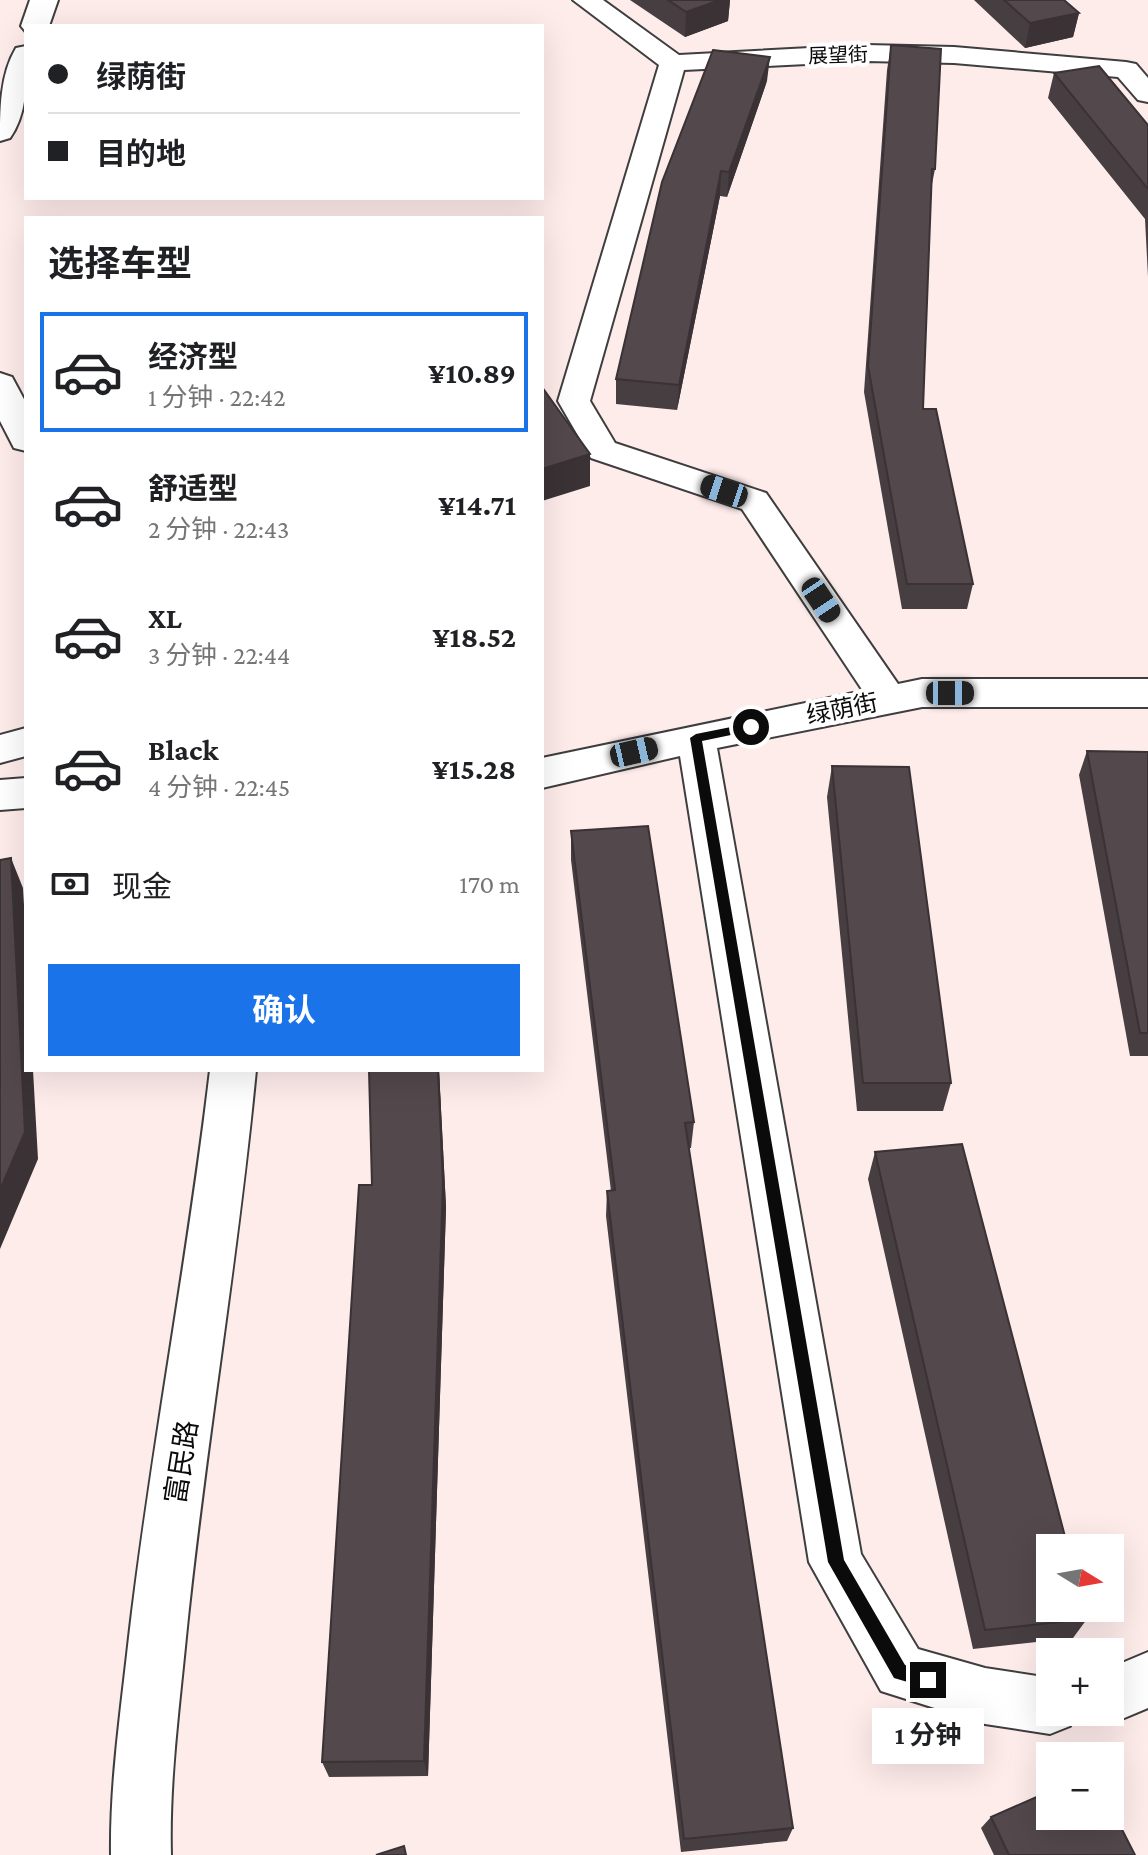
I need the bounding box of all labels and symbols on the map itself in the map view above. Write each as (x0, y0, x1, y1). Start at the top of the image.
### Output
street label: 展望街 (808, 43, 868, 67)
car (697, 472, 751, 510)
car (798, 573, 844, 627)
car (926, 681, 974, 705)
street label: 绿荫街 (804, 688, 880, 729)
route start (733, 709, 769, 745)
car (608, 735, 660, 769)
street label: 富民路 (160, 1418, 203, 1506)
north arrow (1036, 1534, 1124, 1622)
route end (910, 1662, 946, 1698)
callout: 1 分钟 (872, 1708, 984, 1764)

